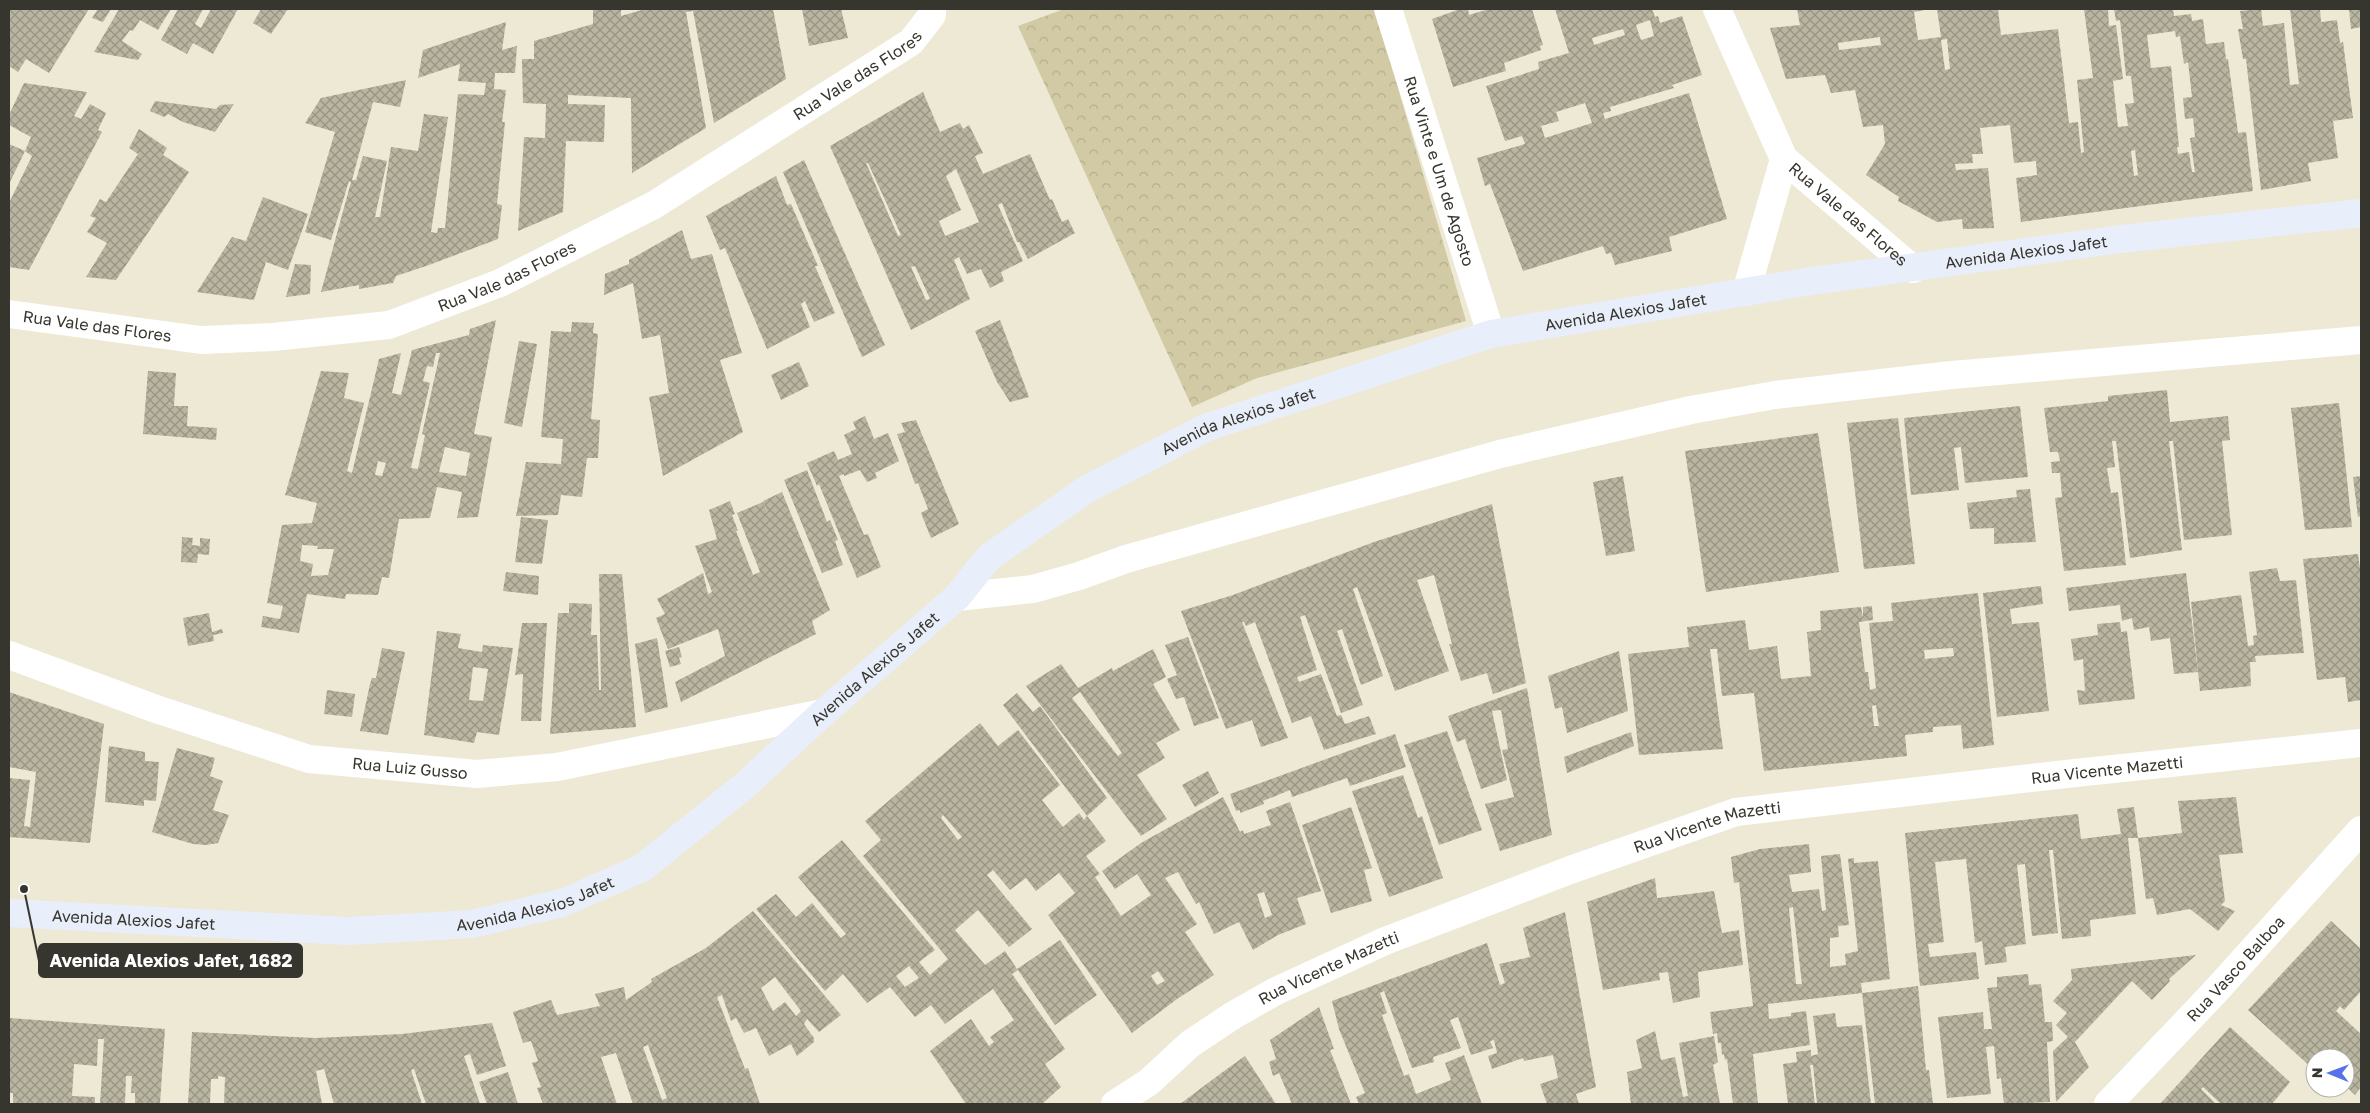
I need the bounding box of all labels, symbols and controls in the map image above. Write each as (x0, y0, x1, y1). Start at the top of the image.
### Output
street label: Rua Vale das Flores (789, 27, 926, 124)
street label: Rua Vinte e Um de Agosto (1400, 73, 1479, 269)
street label: Rua Vale das Flores (1785, 158, 1912, 270)
street label: Avenida Alexios Jafet (1944, 231, 2109, 273)
street label: Rua Vale das Flores (435, 236, 579, 316)
street label: Avenida Alexios Jafet (1543, 289, 1708, 335)
street label: Rua Vale das Flores (22, 306, 173, 346)
street label: Avenida Alexios Jafet (1158, 382, 1318, 459)
street label: Avenida Alexios Jafet (806, 607, 943, 730)
street label: Rua Vicente Mazetti (2030, 752, 2184, 788)
street label: Rua Luiz Gusso (351, 753, 469, 783)
street label: Rua Vicente Mazetti (1631, 797, 1782, 857)
street label: Avenida Alexios Jafet (456, 872, 617, 935)
street label: Avenida Alexios Jafet (52, 905, 216, 934)
street label: Rua Vasco Balboa (2182, 911, 2289, 1026)
street label: Rua Vicente Mazetti (1255, 927, 1402, 1009)
callout: Avenida Alexios Jafet, 1682 (39, 944, 302, 977)
text: Avenida Alexios Jafet, 1682 (49, 949, 293, 971)
north arrow (2305, 1048, 2355, 1098)
text: N (2308, 1067, 2325, 1078)

